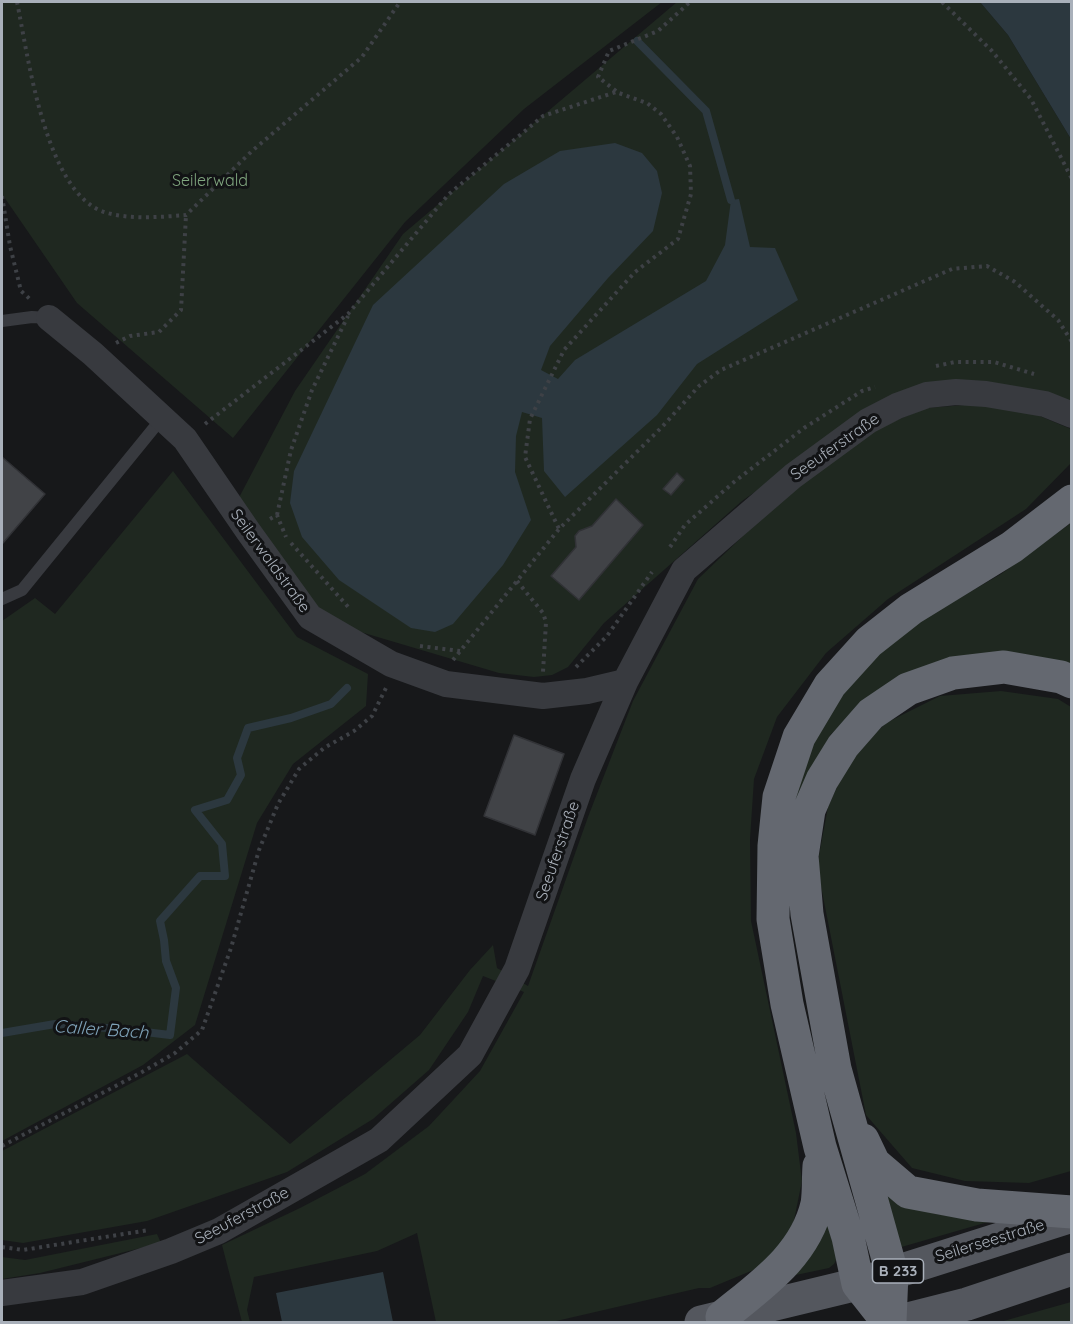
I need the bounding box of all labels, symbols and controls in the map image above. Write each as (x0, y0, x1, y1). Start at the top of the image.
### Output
park label: Seilerwald (172, 171, 248, 191)
street label: Seeuferstraße (787, 409, 883, 485)
street label: Seilerwaldstraße (226, 505, 314, 617)
street label: Seeuferstraße (532, 799, 584, 903)
water label: Caller Bach (53, 1016, 149, 1044)
street label: Seeuferstraße (192, 1183, 292, 1249)
street label: Seilerseestraße (933, 1215, 1047, 1267)
road number: B 233 (872, 1259, 924, 1283)

